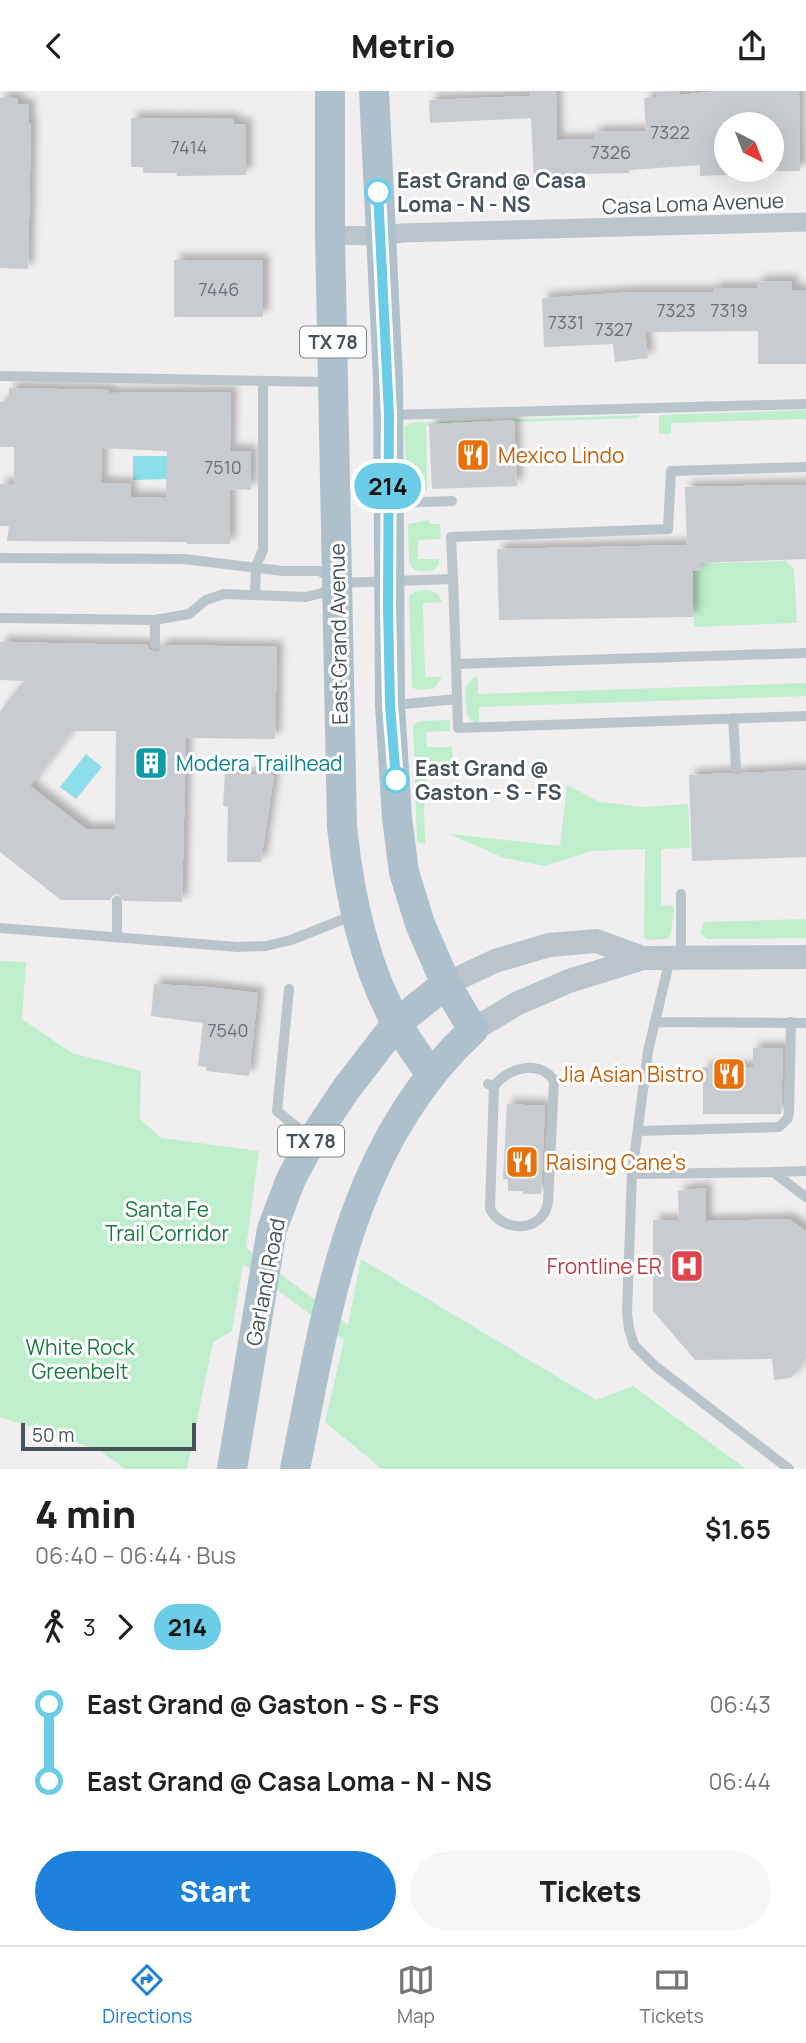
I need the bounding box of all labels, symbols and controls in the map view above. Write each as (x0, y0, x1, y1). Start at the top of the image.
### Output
text: Metrio (351, 24, 455, 68)
icon: back (35, 27, 73, 65)
icon: share (733, 27, 771, 65)
north arrow (714, 112, 784, 182)
map controls (714, 112, 784, 182)
house number: 7322 (650, 120, 690, 144)
house number: 7414 (171, 135, 207, 159)
house number: 7326 (591, 140, 631, 164)
place label: East Grand @ Casa Loma - N - NS (397, 166, 586, 218)
marker: East Grand @ Casa Loma - N - NS (365, 179, 391, 205)
street label: Casa Loma Avenue (601, 186, 785, 220)
house number: 7446 (199, 277, 239, 301)
house number: 7323 (656, 298, 696, 322)
house number: 7319 (710, 298, 748, 322)
house number: 7331 (548, 310, 584, 334)
house number: 7327 (595, 317, 633, 341)
road number: TX 78 (300, 326, 366, 357)
restaurant icon: Mexico Lindo (454, 436, 492, 474)
place label: Mexico Lindo (498, 441, 624, 469)
house number: 7510 (204, 455, 242, 479)
line badge: 214 (348, 463, 428, 509)
text: 214 (368, 469, 408, 502)
street label: East Grand Avenue (322, 543, 354, 725)
building icon: Modera Trailhead (132, 744, 170, 782)
place label: Modera Trailhead (176, 749, 343, 777)
place label: East Grand @ Gaston - S - FS (415, 754, 562, 806)
marker: East Grand @ Gaston - S - FS (383, 767, 409, 793)
house number: 7540 (207, 1018, 249, 1042)
restaurant icon: Jia Asian Bistro (710, 1055, 748, 1093)
place label: Jia Asian Bistro (559, 1060, 704, 1088)
road number: TX 78 (278, 1125, 344, 1157)
restaurant icon: Raising Cane's (503, 1143, 541, 1181)
place label: Raising Cane's (546, 1148, 686, 1176)
park label: Santa Fe Trail Corridor (105, 1195, 230, 1247)
street label: Garland Road (239, 1216, 291, 1348)
hospital icon: Frontline ER (668, 1247, 706, 1285)
place label: Frontline ER (547, 1252, 662, 1280)
park label: White Rock Greenbelt (25, 1333, 135, 1385)
scale bar (21, 1420, 196, 1452)
text: 50 m (32, 1422, 74, 1448)
text: 4 min (35, 1487, 136, 1539)
text: $1.65 (705, 1511, 771, 1547)
text: 06:40 – 06:44 · Bus (35, 1539, 236, 1571)
icon: walk (35, 1608, 73, 1646)
icon: forward (106, 1608, 144, 1646)
text: 214 (168, 1610, 207, 1643)
text: 3 (83, 1611, 96, 1643)
text: East Grand @ Gaston - S - FS (87, 1686, 439, 1722)
text: 06:43 (710, 1688, 771, 1720)
text: East Grand @ Casa Loma - N - NS (87, 1763, 492, 1799)
text: 06:44 (708, 1765, 771, 1797)
button: Start (35, 1851, 396, 1931)
button: Tickets (410, 1851, 771, 1931)
tab: Directions (102, 1961, 192, 2029)
tab: Map (397, 1961, 435, 2029)
tab: Tickets (639, 1961, 704, 2029)

